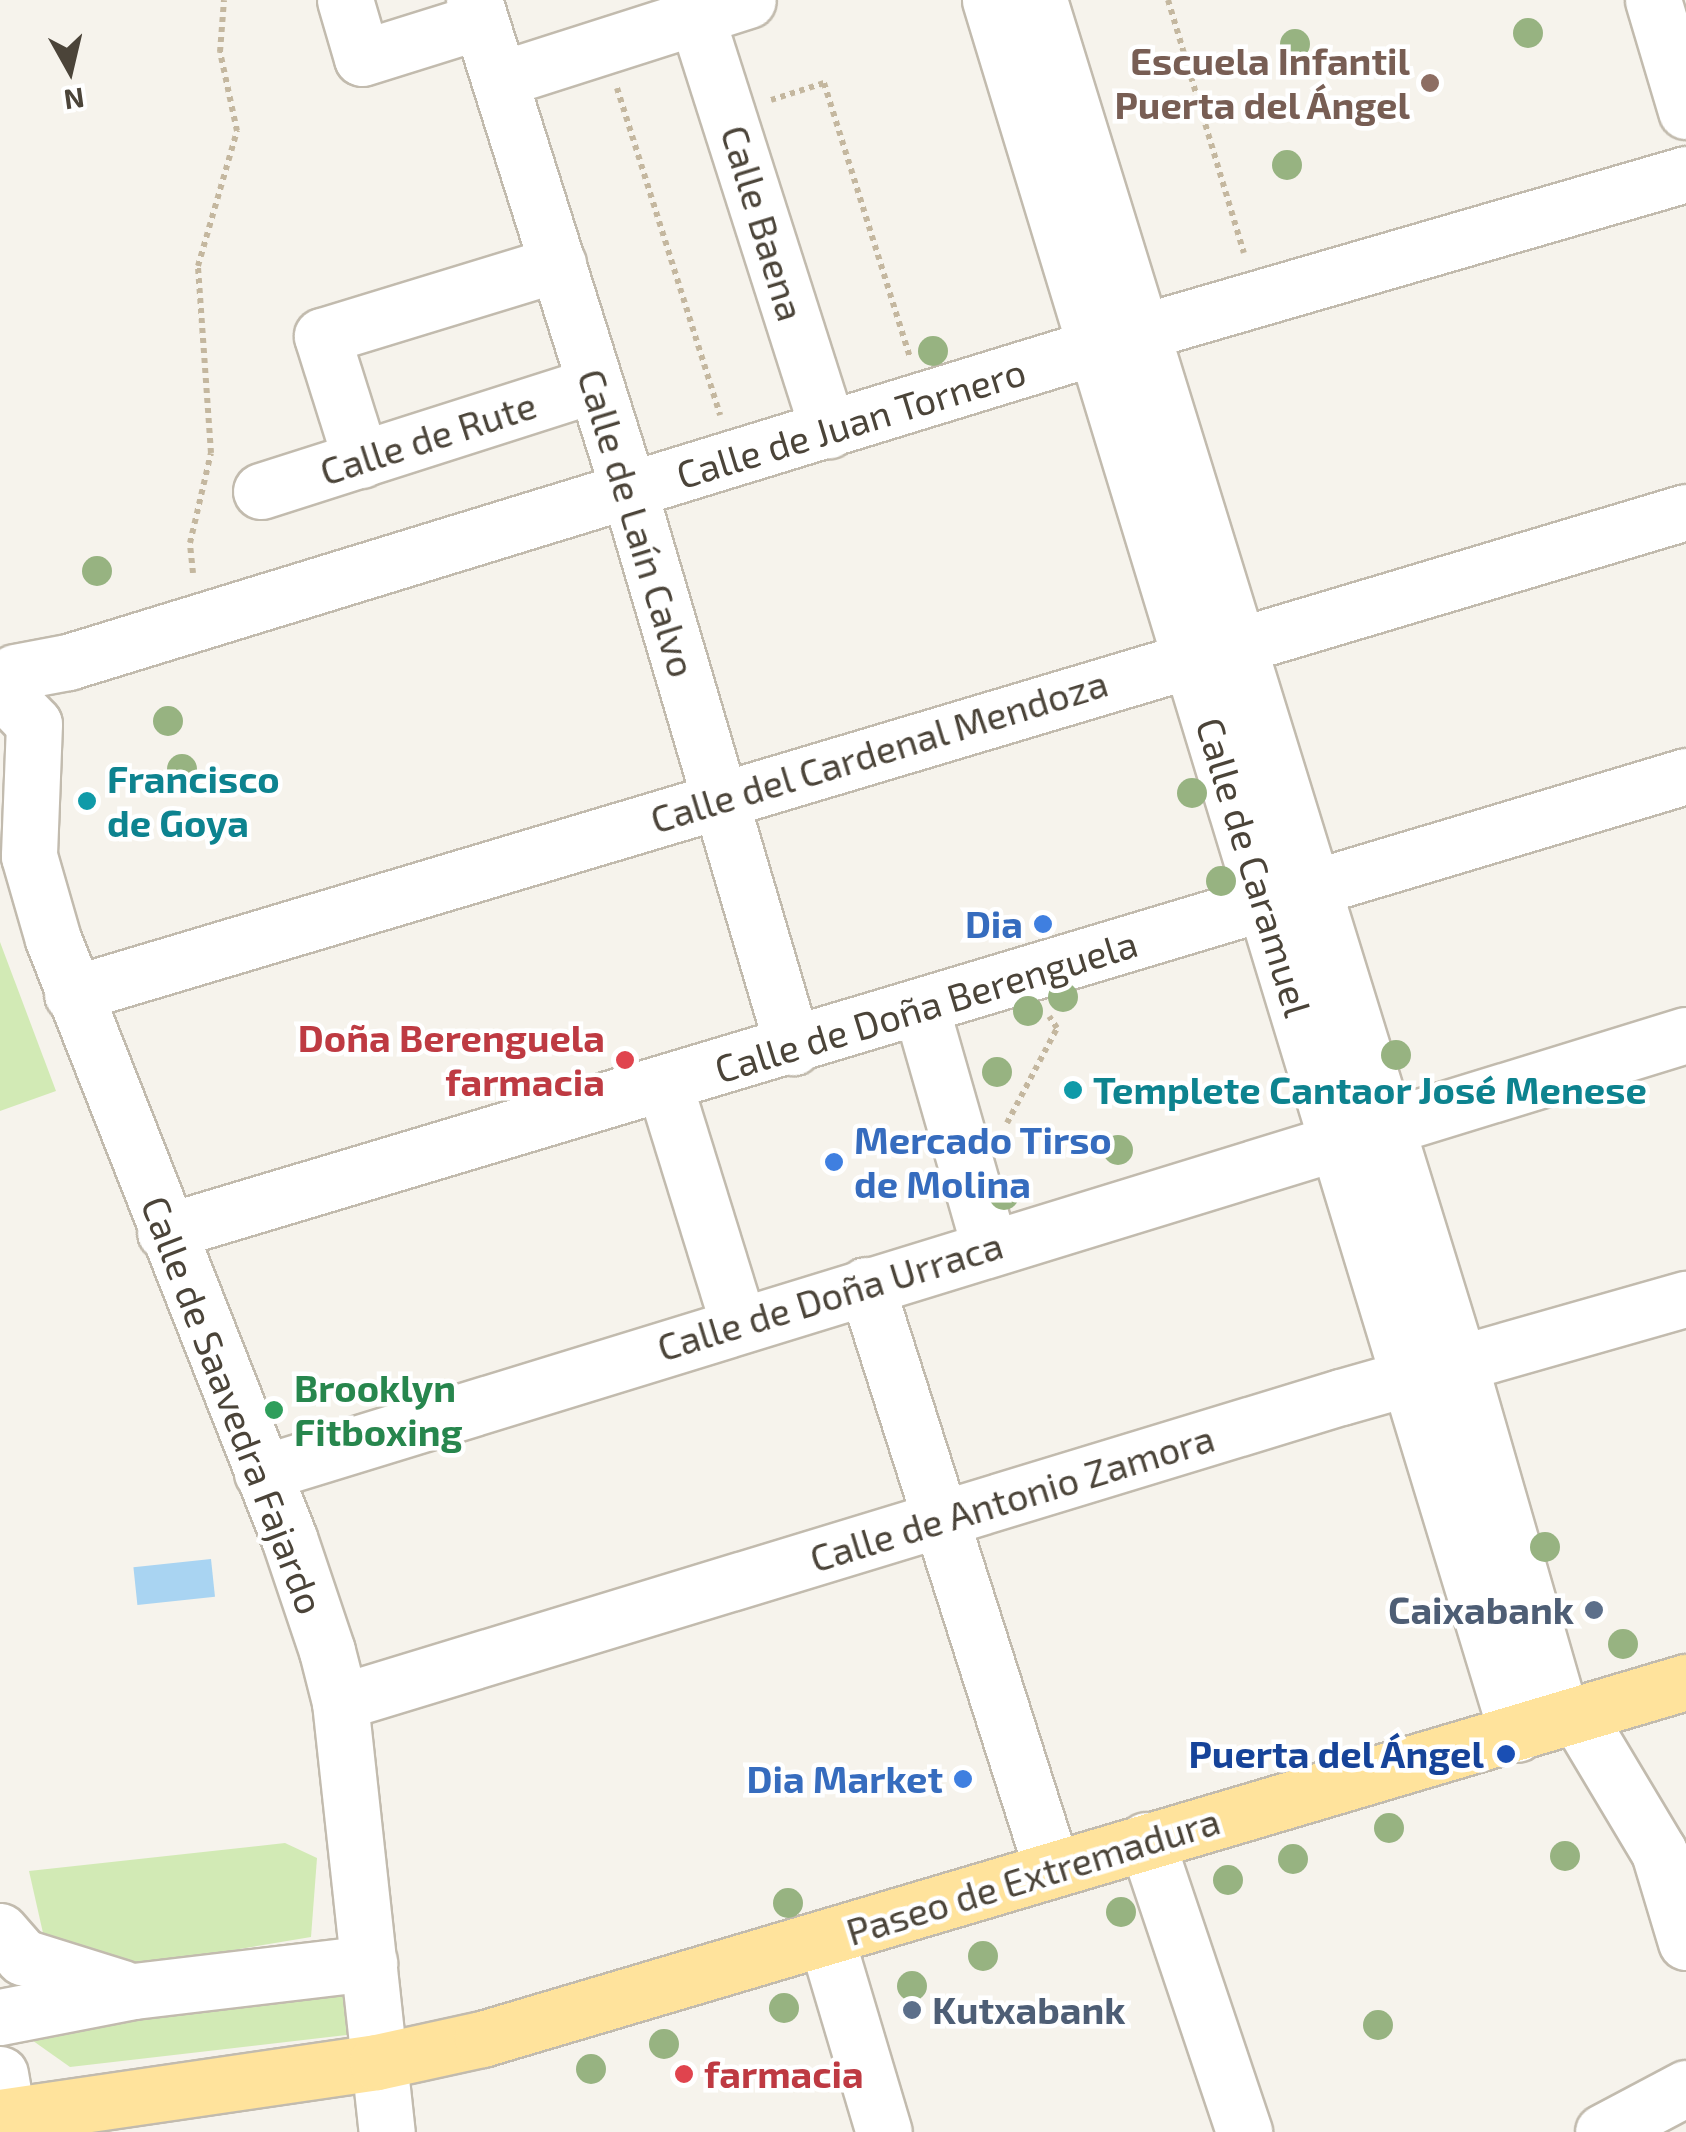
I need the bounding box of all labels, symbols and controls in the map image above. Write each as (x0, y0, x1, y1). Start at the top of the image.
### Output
north arrow (20, 20, 120, 120)
place label: Escuela Infantil Puerta del Ángel (1113, 38, 1410, 127)
marker: Escuela Infantil Puerta del Ángel (1419, 72, 1441, 94)
text: N (62, 81, 87, 118)
street label: Calle Baena (712, 120, 814, 326)
street label: Calle de Juan Tornero (670, 348, 1032, 498)
street label: Calle de Laín Calvo (568, 364, 706, 682)
street label: Calle de Rute (314, 382, 542, 494)
street label: Calle del Cardenal Mendoza (644, 659, 1114, 843)
street label: Calle de Caramuel (1187, 712, 1321, 1022)
place label: Francisco de Goya (107, 756, 280, 846)
marker: Francisco de Goya (76, 790, 98, 812)
place label: Dia (965, 901, 1023, 947)
marker: Dia (1032, 913, 1054, 935)
street label: Calle de Doña Berenguela (709, 920, 1143, 1092)
place label: Doña Berenguela farmacia (298, 1015, 605, 1104)
marker: Doña Berenguela farmacia (614, 1049, 636, 1071)
place label: Templete Cantaor José Menese (1093, 1067, 1648, 1113)
marker: Templete Cantaor José Menese (1062, 1079, 1084, 1101)
place label: Mercado Tirso de Molina (854, 1117, 1113, 1206)
marker: Mercado Tirso de Molina (823, 1151, 845, 1173)
street label: Calle de Saavedra Fajardo (132, 1190, 334, 1620)
street label: Calle de Doña Urraca (652, 1222, 1008, 1370)
place label: Brooklyn Fitboxing (294, 1365, 463, 1455)
marker: Brooklyn Fitboxing (263, 1399, 285, 1421)
street label: Calle de Antonio Zamora (804, 1415, 1220, 1581)
place label: Caixabank (1388, 1587, 1574, 1633)
marker: Caixabank (1583, 1599, 1605, 1621)
place label: Puerta del Ángel (1187, 1731, 1484, 1777)
marker: Puerta del Ángel (1493, 1741, 1519, 1767)
place label: Dia Market (746, 1756, 943, 1802)
marker: Dia Market (952, 1768, 974, 1790)
street label: Paseo de Extremadura (841, 1797, 1225, 1955)
place label: Kutxabank (932, 1987, 1125, 2033)
marker: Kutxabank (901, 1999, 923, 2021)
place label: farmacia (704, 2051, 864, 2097)
marker: farmacia (673, 2063, 695, 2085)

